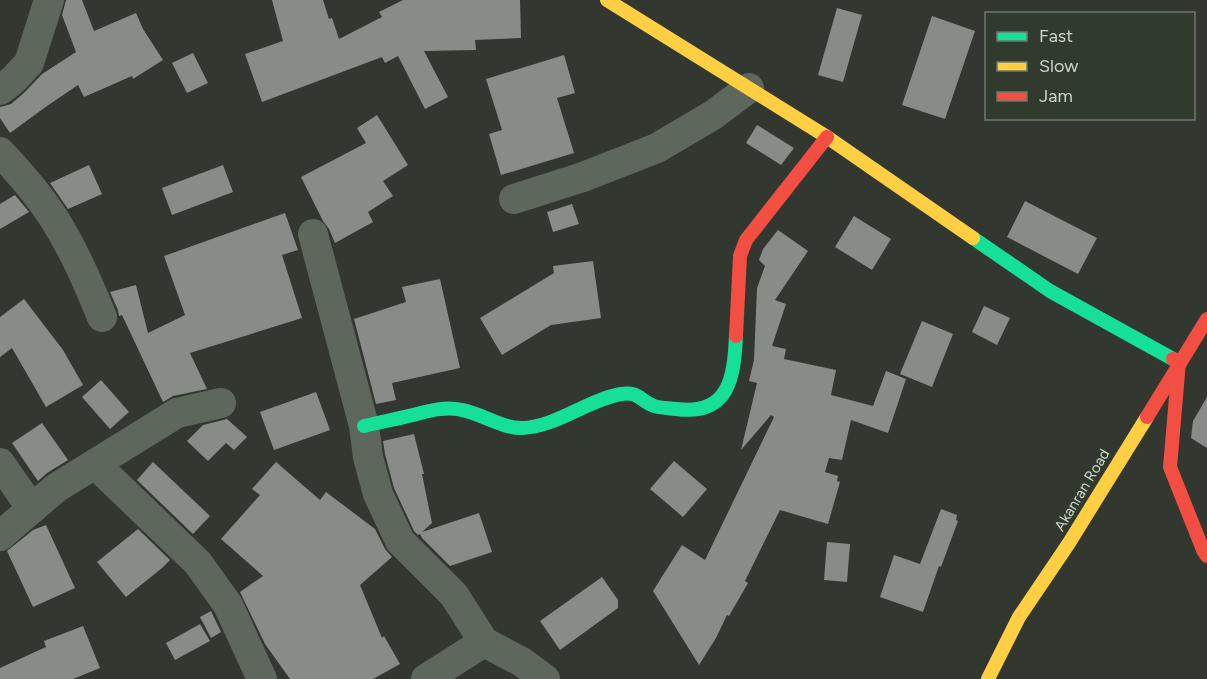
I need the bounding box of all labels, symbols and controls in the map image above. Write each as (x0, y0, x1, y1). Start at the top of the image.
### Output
legend (985, 12, 1195, 120)
text: Fast (1039, 25, 1073, 47)
text: Slow (1039, 55, 1078, 77)
text: Jam (1039, 85, 1073, 107)
street label: Akanran Road (1050, 446, 1114, 534)

